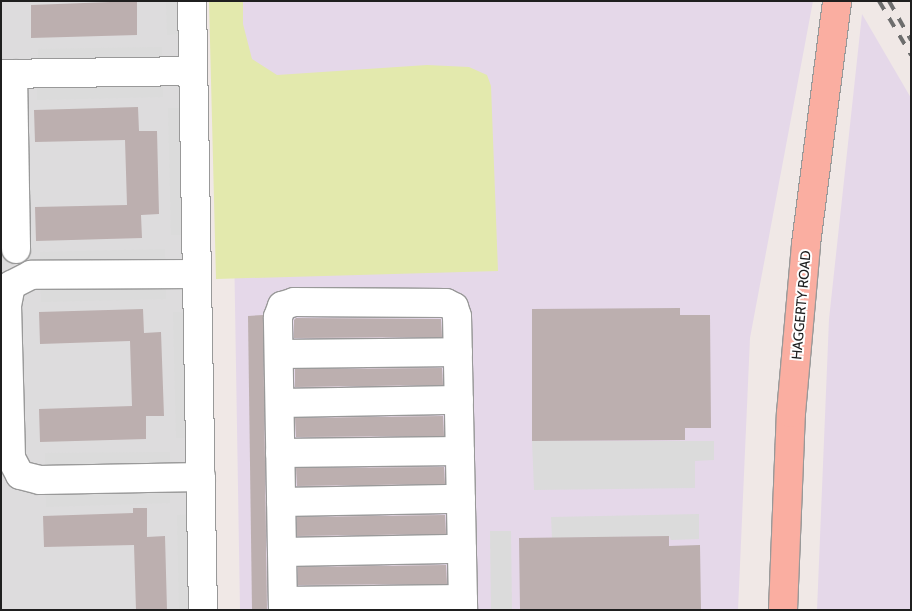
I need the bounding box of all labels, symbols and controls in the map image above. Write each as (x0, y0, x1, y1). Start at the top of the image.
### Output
street label: HAGGERTY ROAD (788, 250, 814, 360)

